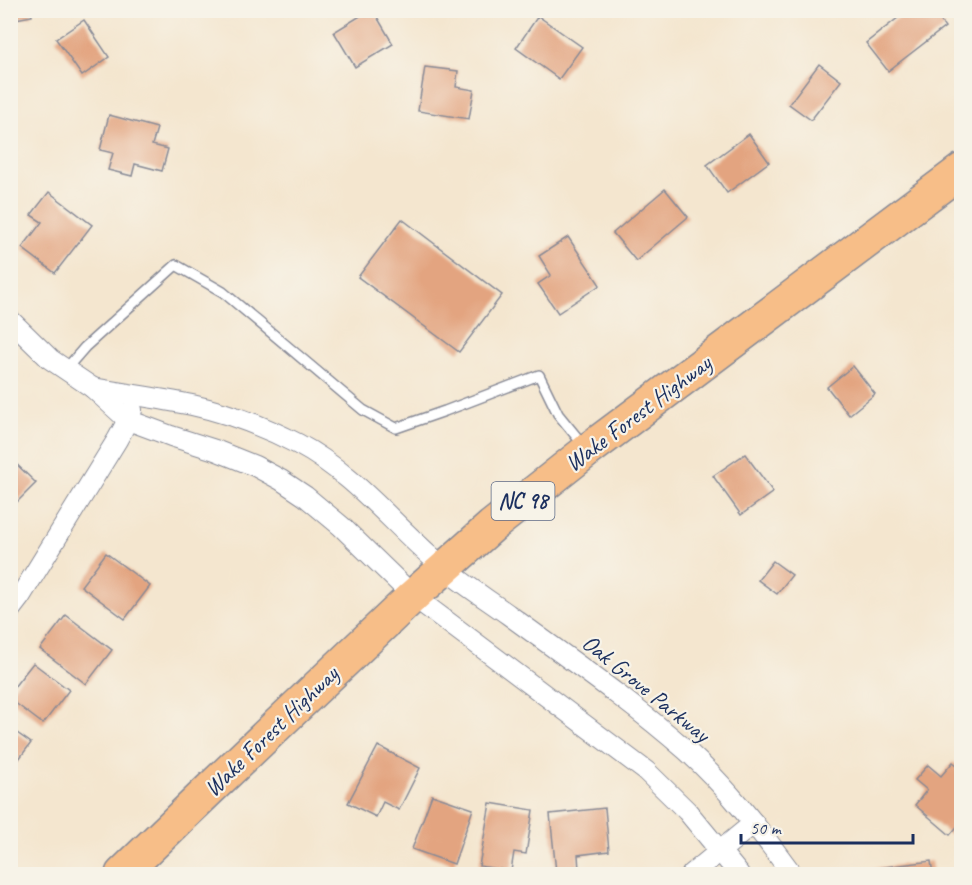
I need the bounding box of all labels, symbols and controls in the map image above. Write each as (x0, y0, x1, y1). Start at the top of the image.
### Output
street label: Wake Forest Highway (559, 347, 718, 478)
road number: NC 98 (492, 482, 554, 520)
street label: Oak Grove Parkway (576, 627, 717, 750)
street label: Wake Forest Highway (198, 658, 346, 803)
scale bar (741, 807, 914, 845)
text: 50 m (750, 817, 783, 839)

